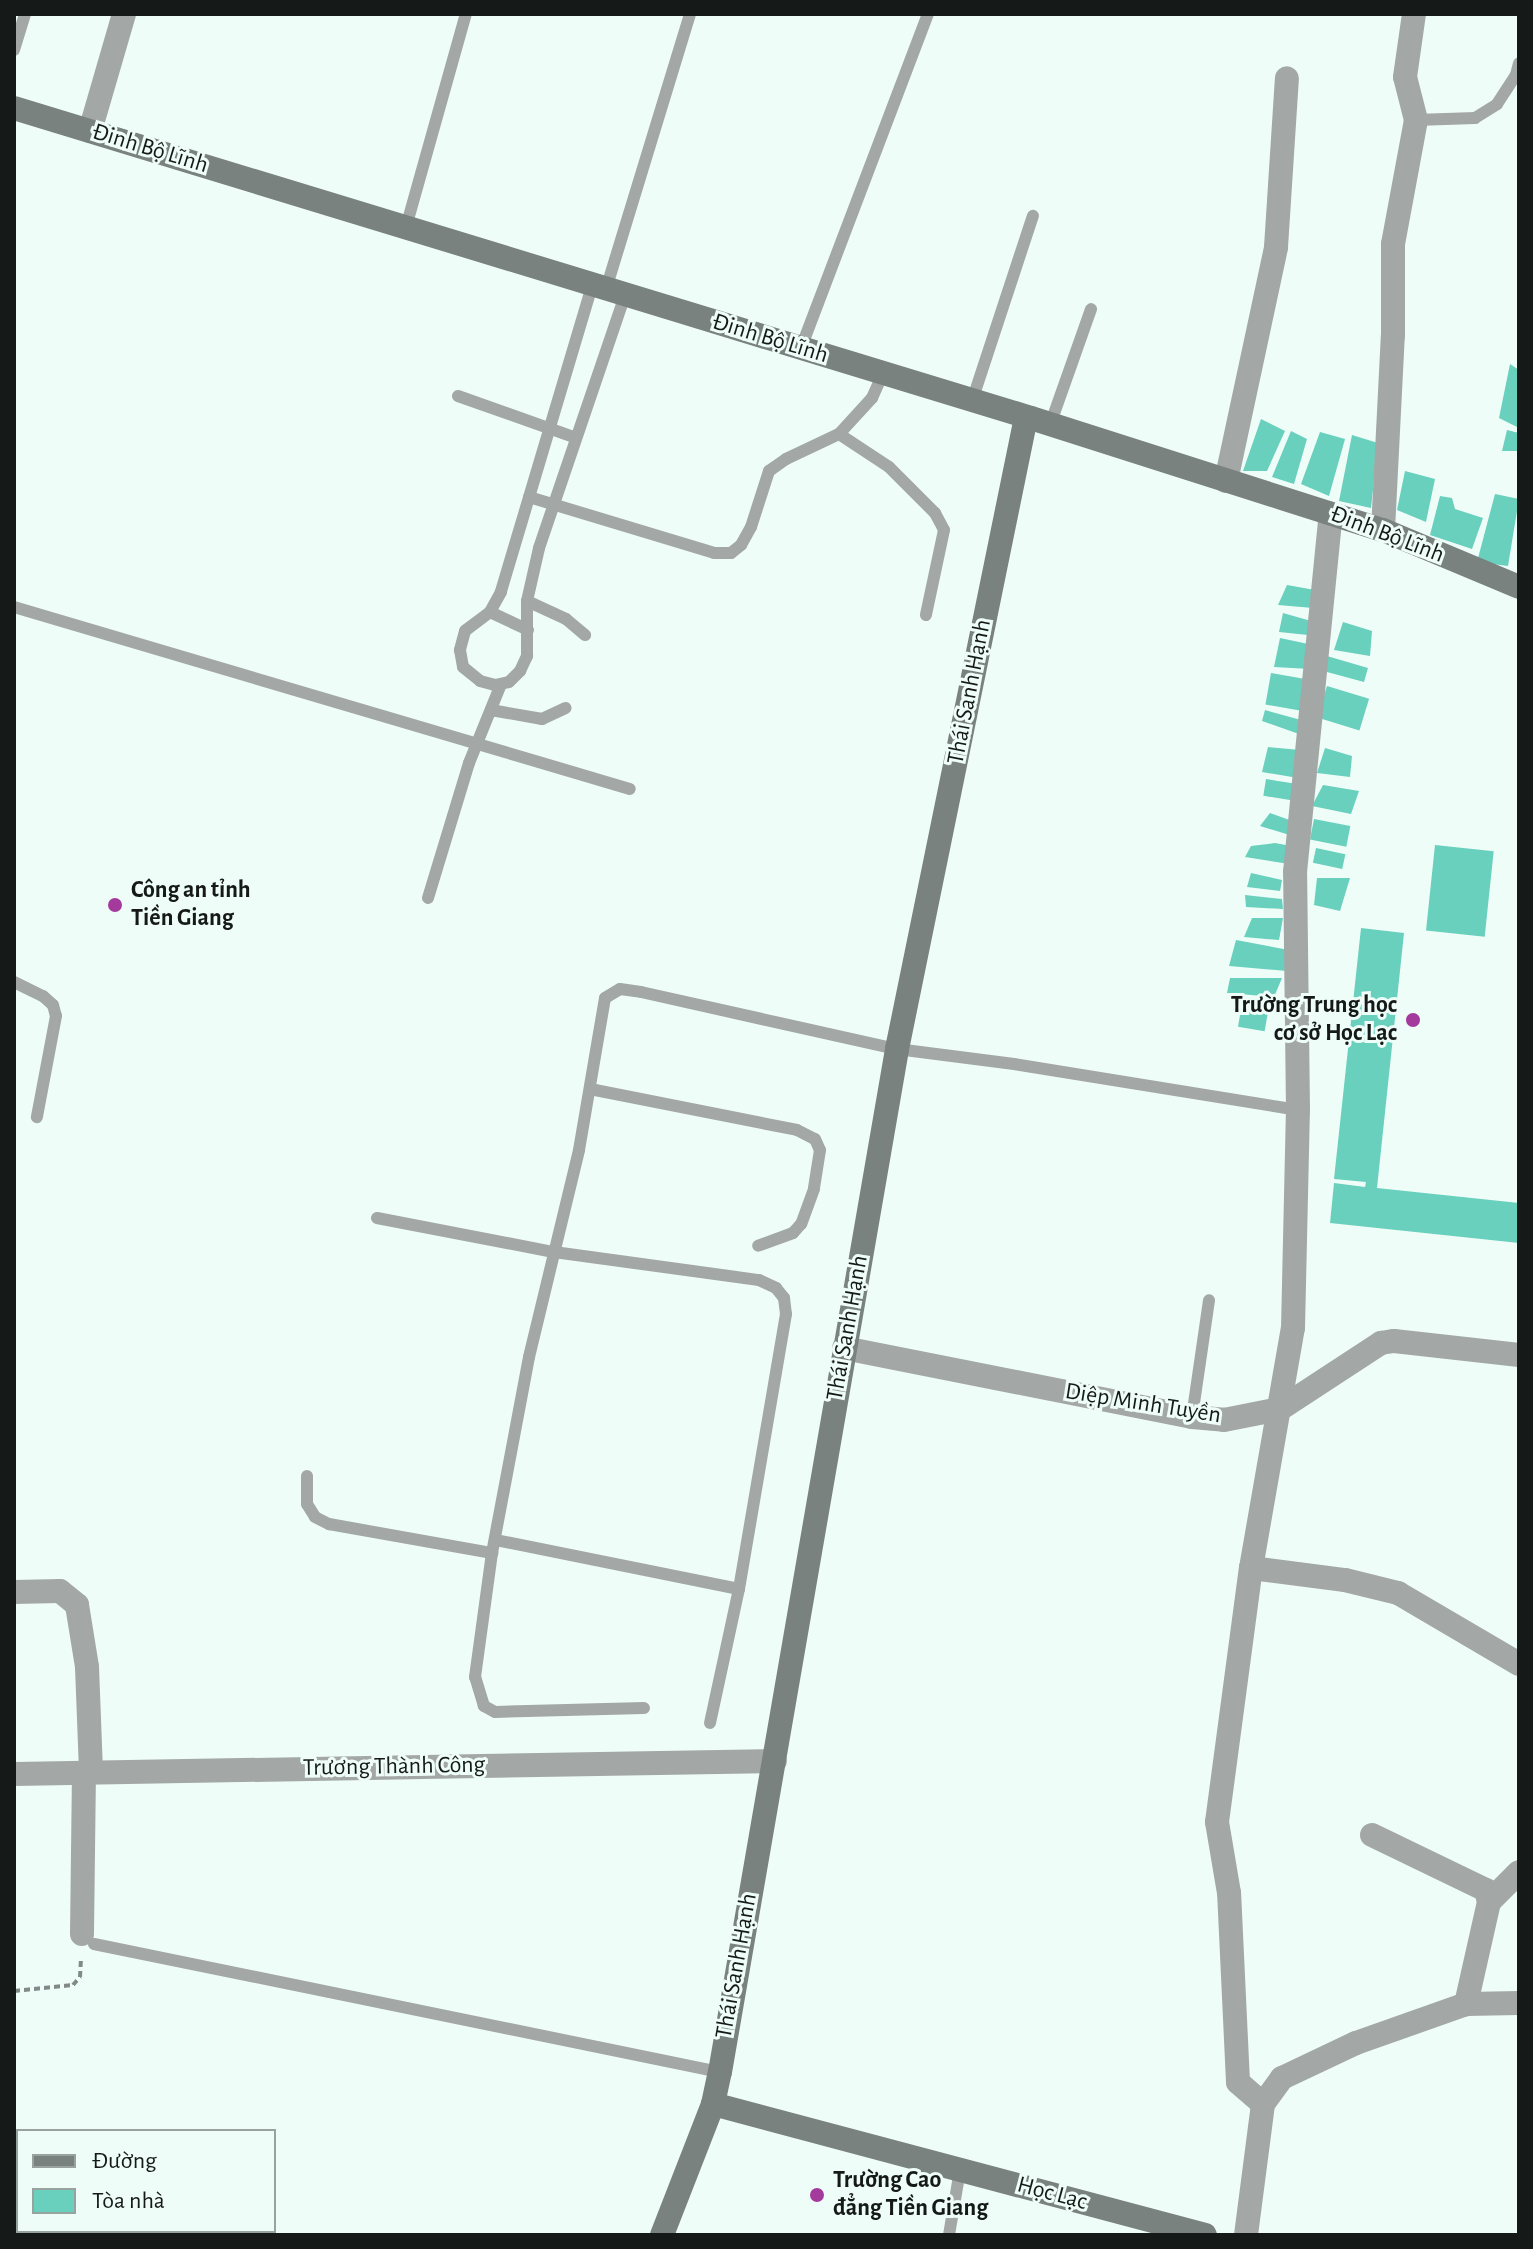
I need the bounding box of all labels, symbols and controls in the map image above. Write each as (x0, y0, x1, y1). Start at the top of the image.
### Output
street label: Đinh Bộ Lĩnh (89, 118, 211, 180)
street label: Đinh Bộ Lĩnh (709, 308, 831, 370)
street label: Đinh Bộ Lĩnh (1326, 500, 1448, 570)
street label: Thái Sanh Hạnh (942, 617, 998, 767)
place label: Công an tỉnh Tiền Giang (131, 877, 251, 933)
marker: Công an tỉnh Tiền Giang (106, 896, 124, 914)
place label: Trường Trung học cơ sở Học Lạc (1231, 992, 1397, 1048)
marker: Trường Trung học cơ sở Học Lạc (1404, 1011, 1422, 1029)
street label: Thái Sanh Hạnh (821, 1253, 875, 1403)
street label: Diệp Minh Tuyền (1063, 1377, 1223, 1431)
street label: Trương Thành Công (303, 1751, 485, 1783)
street label: Thái Sanh Hạnh (710, 1891, 764, 2041)
legend (16, 2129, 276, 2233)
text: Đường (92, 2149, 157, 2173)
place label: Trường Cao đẳng Tiền Giang (833, 2167, 988, 2223)
street label: Học Lạc (1014, 2171, 1090, 2217)
marker: Trường Cao đẳng Tiền Giang (808, 2186, 826, 2204)
text: Tòa nhà (92, 2189, 165, 2213)

